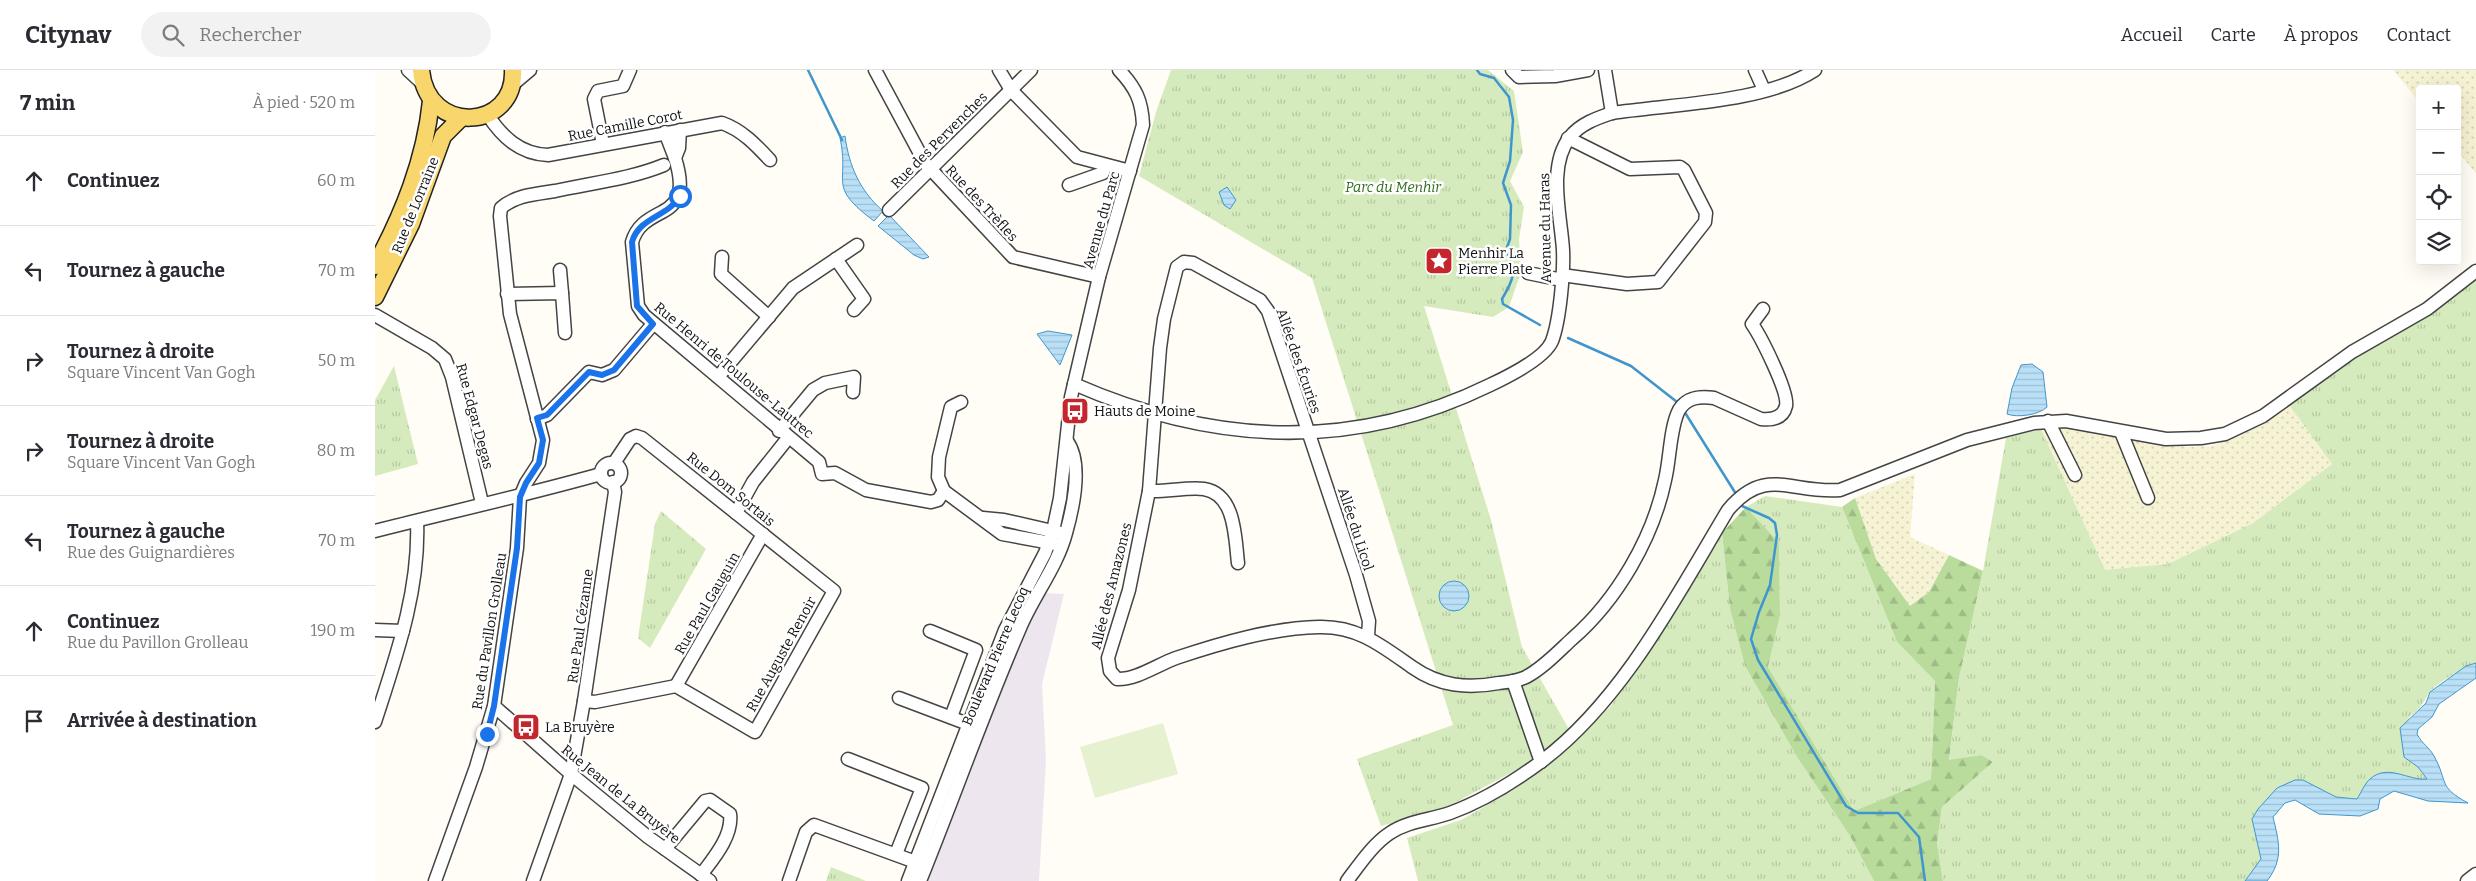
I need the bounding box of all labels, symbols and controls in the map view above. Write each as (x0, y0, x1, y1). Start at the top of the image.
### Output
search box (141, 12, 491, 57)
text: Citynav (25, 21, 111, 49)
icon: search (159, 21, 187, 49)
text: Rechercher (199, 23, 301, 46)
text: Accueil (2121, 24, 2183, 46)
text: Carte (2211, 24, 2256, 46)
text: À propos (2284, 24, 2358, 46)
text: Contact (2386, 24, 2451, 46)
map controls (2416, 85, 2461, 265)
button: + (2416, 85, 2461, 130)
street label: Rue des Pervenches (888, 89, 991, 192)
text: 7 min (20, 90, 75, 116)
text: À pied · 520 m (252, 93, 355, 112)
street label: Rue Camille Corot (566, 106, 684, 145)
button: − (2416, 130, 2461, 175)
street label: Rue de Lorraine (388, 154, 443, 256)
street label: Rue des Trèfles (942, 162, 1021, 245)
icon: ahead (20, 167, 48, 195)
text: Continuez (67, 169, 160, 192)
street label: Avenue du Parc (1079, 169, 1124, 271)
text: 60 m (317, 171, 355, 190)
street label: Avenue du Haras (1536, 173, 1555, 283)
button: locate (2416, 175, 2461, 220)
park label: Parc du Menhir (1345, 179, 1442, 196)
route start (669, 185, 692, 208)
button: layers (2416, 220, 2461, 265)
place label: Menhir La Pierre Plate (1458, 245, 1533, 278)
place icon: Menhir La Pierre Plate (1424, 246, 1454, 276)
icon: left (20, 257, 48, 285)
text: Tournez à gauche (67, 259, 225, 282)
text: 70 m (319, 261, 355, 280)
street label: Rue Henri de Toulouse-Lautrec (651, 299, 817, 442)
street label: Allée des Écuries (1273, 306, 1325, 416)
text: Tournez à droite (67, 340, 214, 363)
icon: right (20, 347, 48, 375)
text: 50 m (318, 351, 355, 370)
street label: Rue Edgar Degas (452, 361, 497, 471)
text: Square Vincent Van Gogh (67, 363, 255, 382)
bus stop icon: Hauts de Moine (1060, 396, 1090, 426)
place label: Hauts de Moine (1094, 403, 1195, 420)
text: Tournez à droite (67, 430, 214, 453)
icon: right (20, 437, 48, 465)
text: 80 m (317, 441, 355, 460)
street label: Rue Dom Sortais (683, 449, 778, 530)
text: Square Vincent Van Gogh (67, 453, 255, 472)
street label: Allée du Licol (1334, 485, 1377, 573)
text: Tournez à gauche (67, 520, 225, 543)
street label: Allée des Amazones (1088, 521, 1135, 651)
icon: left (20, 527, 48, 555)
text: 70 m (319, 531, 355, 550)
text: Rue des Guignardières (67, 543, 235, 562)
street label: Rue Paul Gauguin (671, 549, 744, 657)
street label: Rue du Pavillon Grolleau (469, 551, 510, 711)
street label: Rue Paul Cézanne (564, 568, 597, 684)
street label: Boulevard Pierre Lecoq (958, 584, 1032, 728)
street label: Rue Auguste Renoir (743, 594, 820, 715)
text: Continuez (67, 610, 160, 633)
icon: ahead (20, 617, 48, 645)
text: 190 m (310, 621, 355, 640)
text: Rue du Pavillon Grolleau (67, 633, 248, 652)
icon: arrive (20, 707, 48, 735)
text: Arrivée à destination (67, 709, 257, 732)
bus stop icon: La Bruyère (511, 712, 541, 742)
place label: La Bruyère (545, 719, 615, 736)
route end (476, 723, 499, 746)
street label: Rue Jean de La Bruyère (558, 741, 684, 848)

